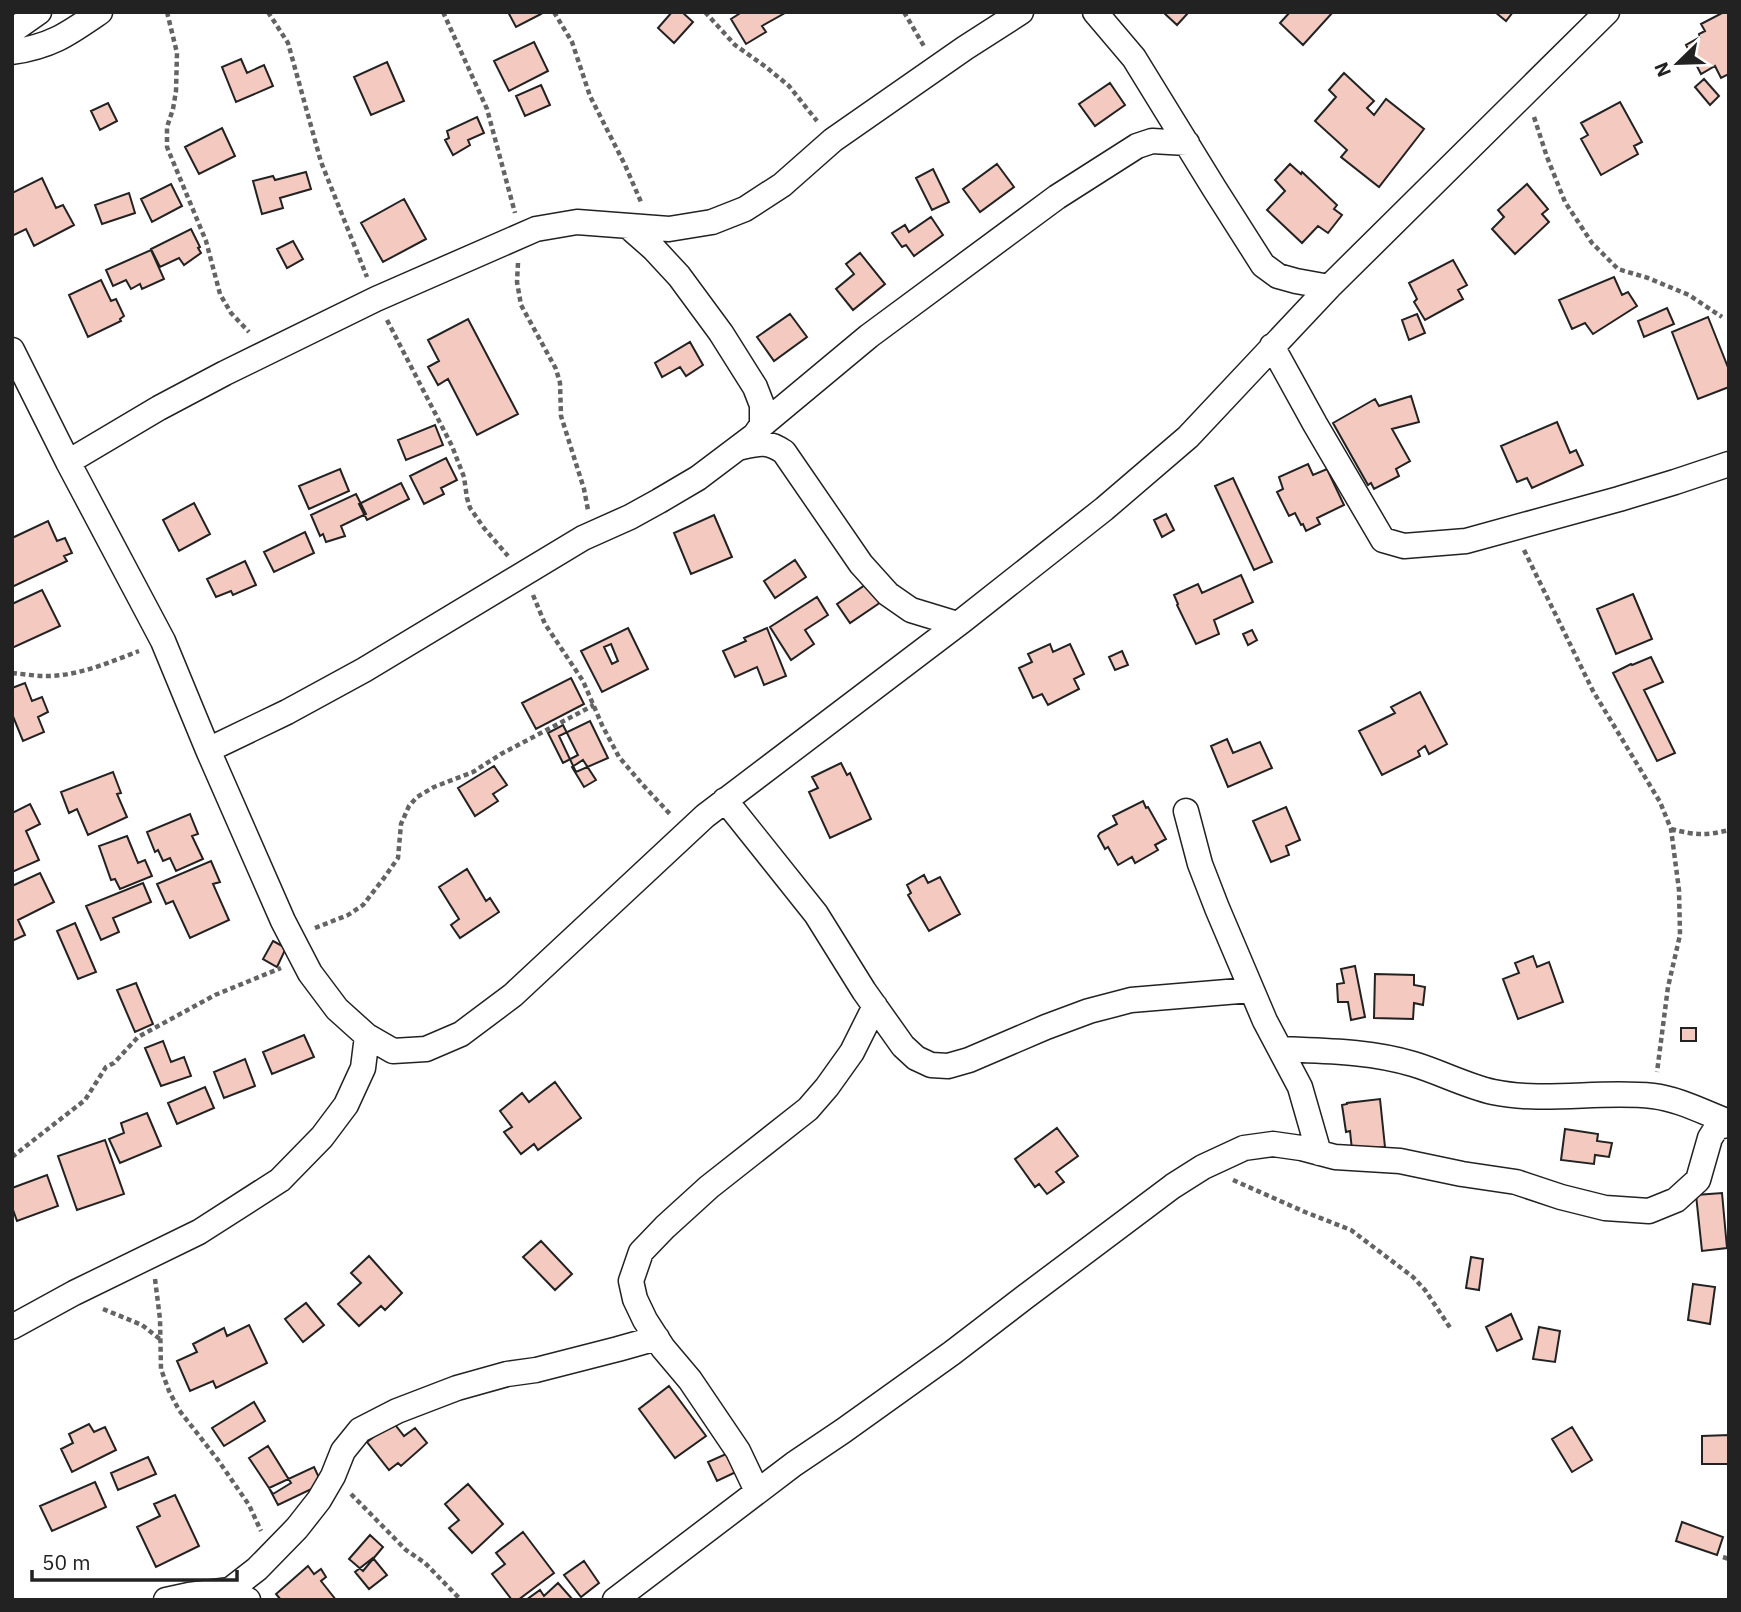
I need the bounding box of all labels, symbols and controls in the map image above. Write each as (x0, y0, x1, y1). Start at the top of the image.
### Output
north arrow (1643, 28, 1713, 98)
text: N (1649, 59, 1676, 81)
scale bar (32, 1538, 236, 1582)
text: 50 m (42, 1548, 91, 1576)

